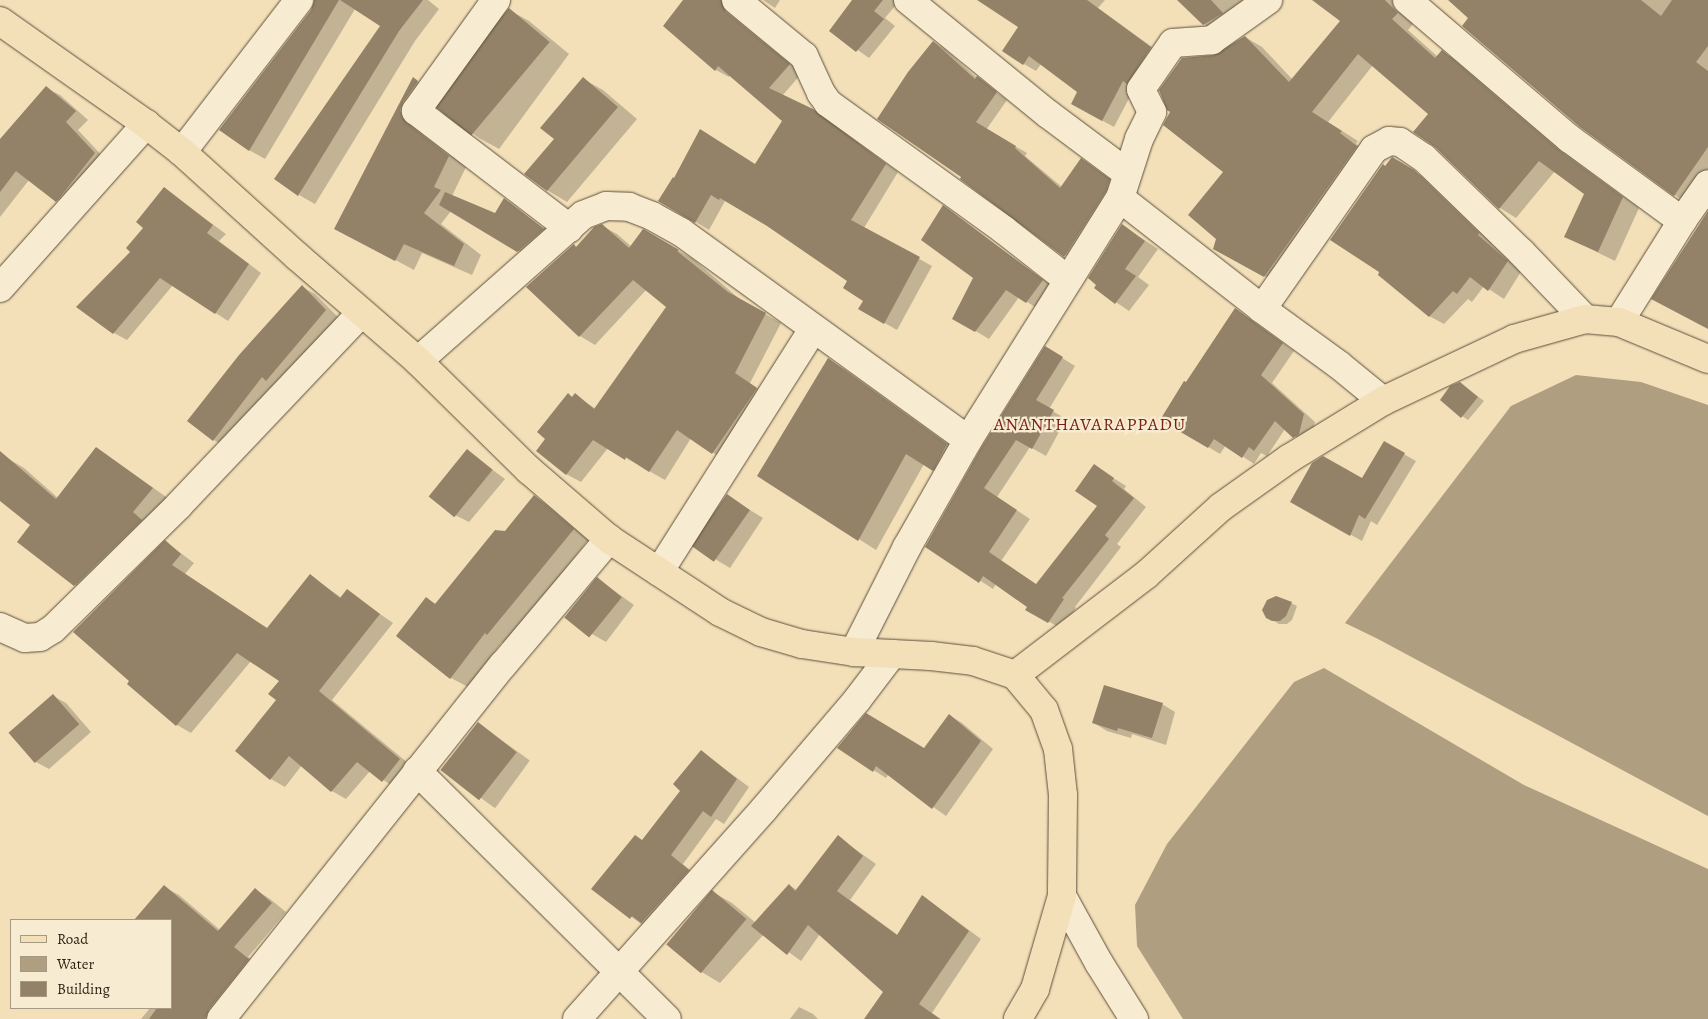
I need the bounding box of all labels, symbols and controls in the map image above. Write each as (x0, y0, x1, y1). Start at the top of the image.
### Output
district label: ANANTHAVARAPPADU (992, 413, 1188, 435)
legend (10, 919, 172, 1009)
text: Road (57, 929, 88, 949)
text: Water (57, 954, 94, 974)
text: Building (57, 979, 110, 999)

